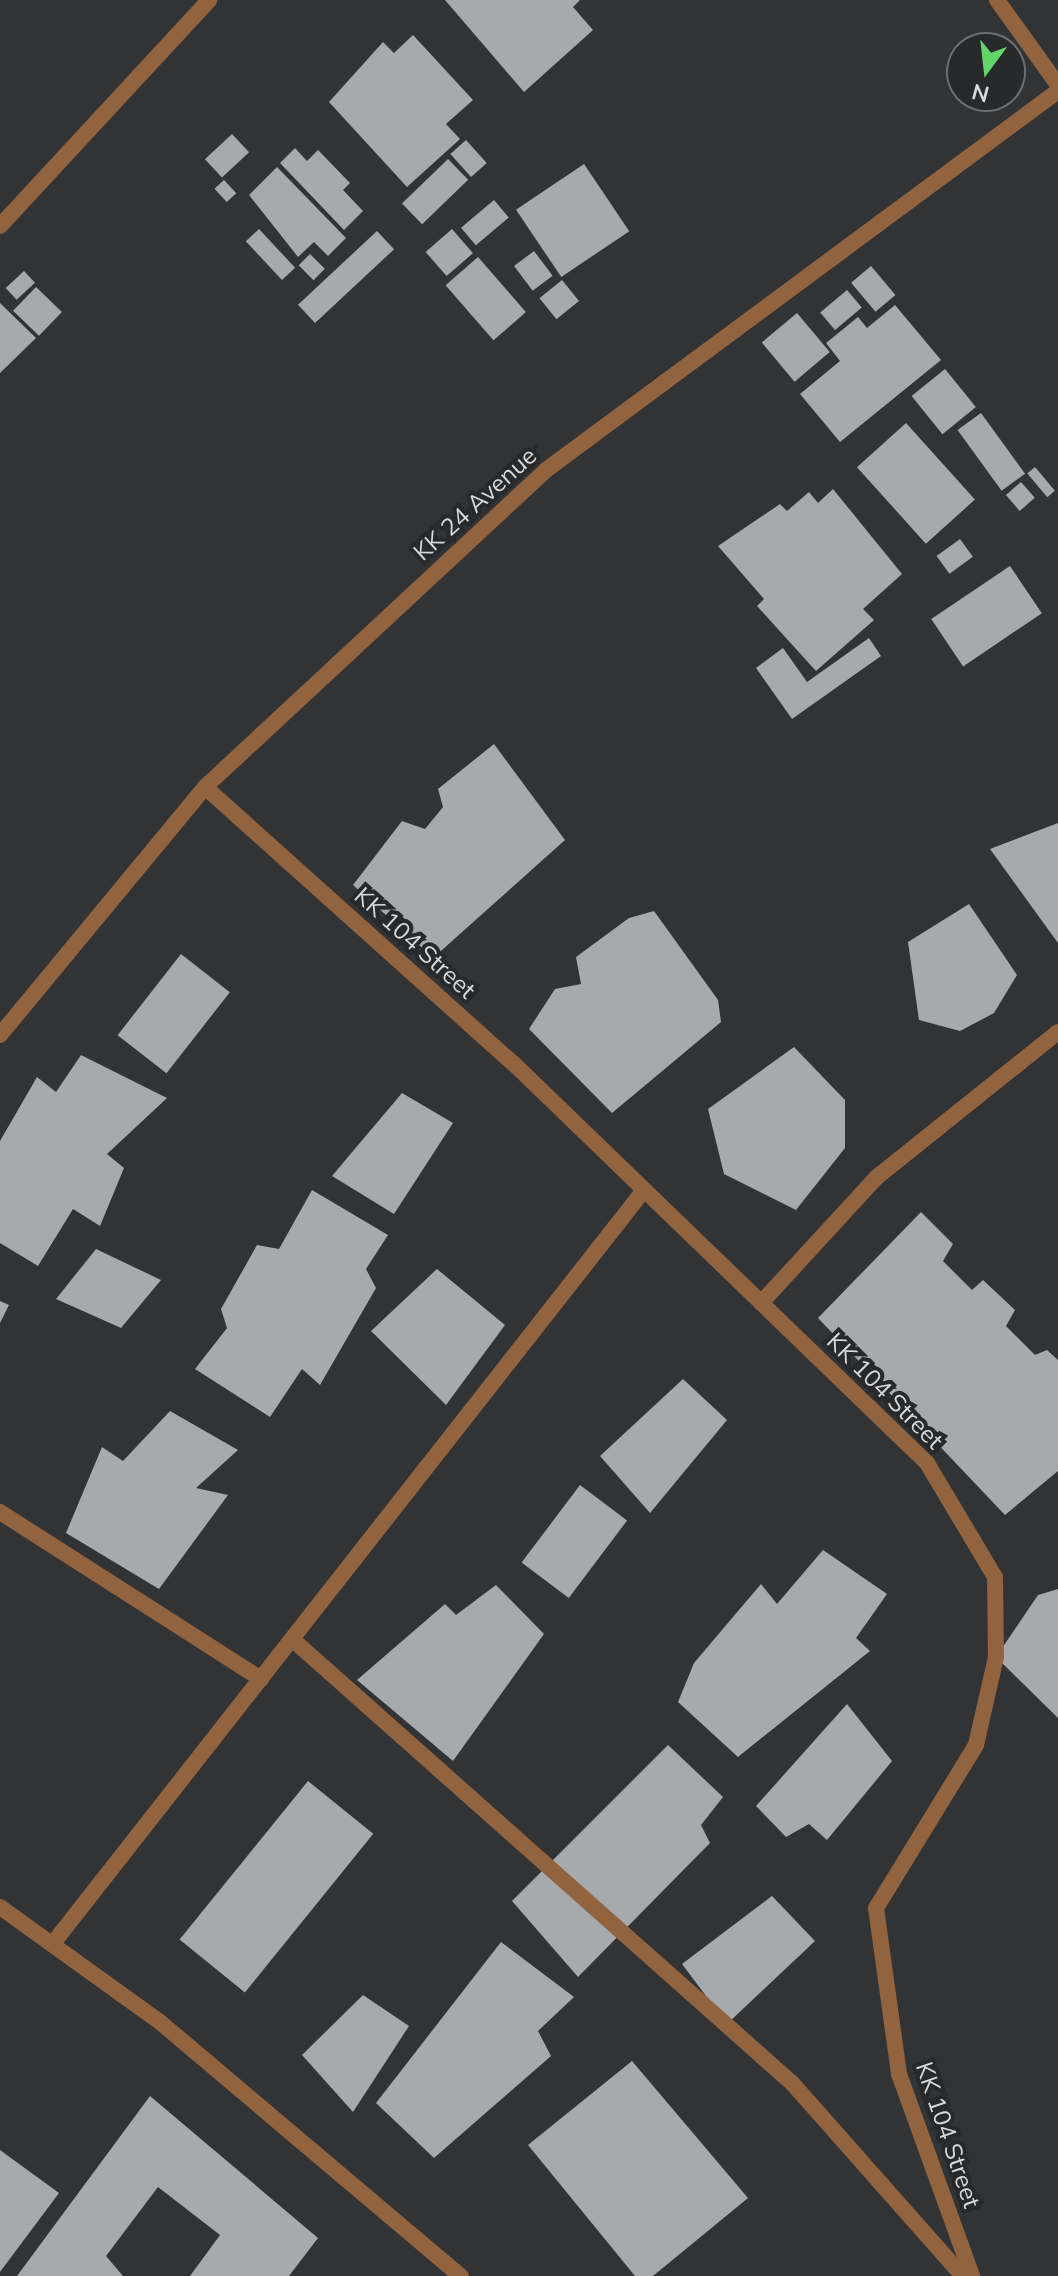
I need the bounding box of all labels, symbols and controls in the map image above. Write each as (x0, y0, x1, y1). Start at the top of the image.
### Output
north arrow (946, 32, 1026, 112)
text: N (969, 78, 992, 109)
street label: KK 24 Avenue (408, 441, 542, 567)
street label: KK 104 Street (349, 881, 481, 1005)
street label: KK 104 Street (821, 1327, 949, 1455)
street label: KK 104 Street (910, 2058, 986, 2212)

